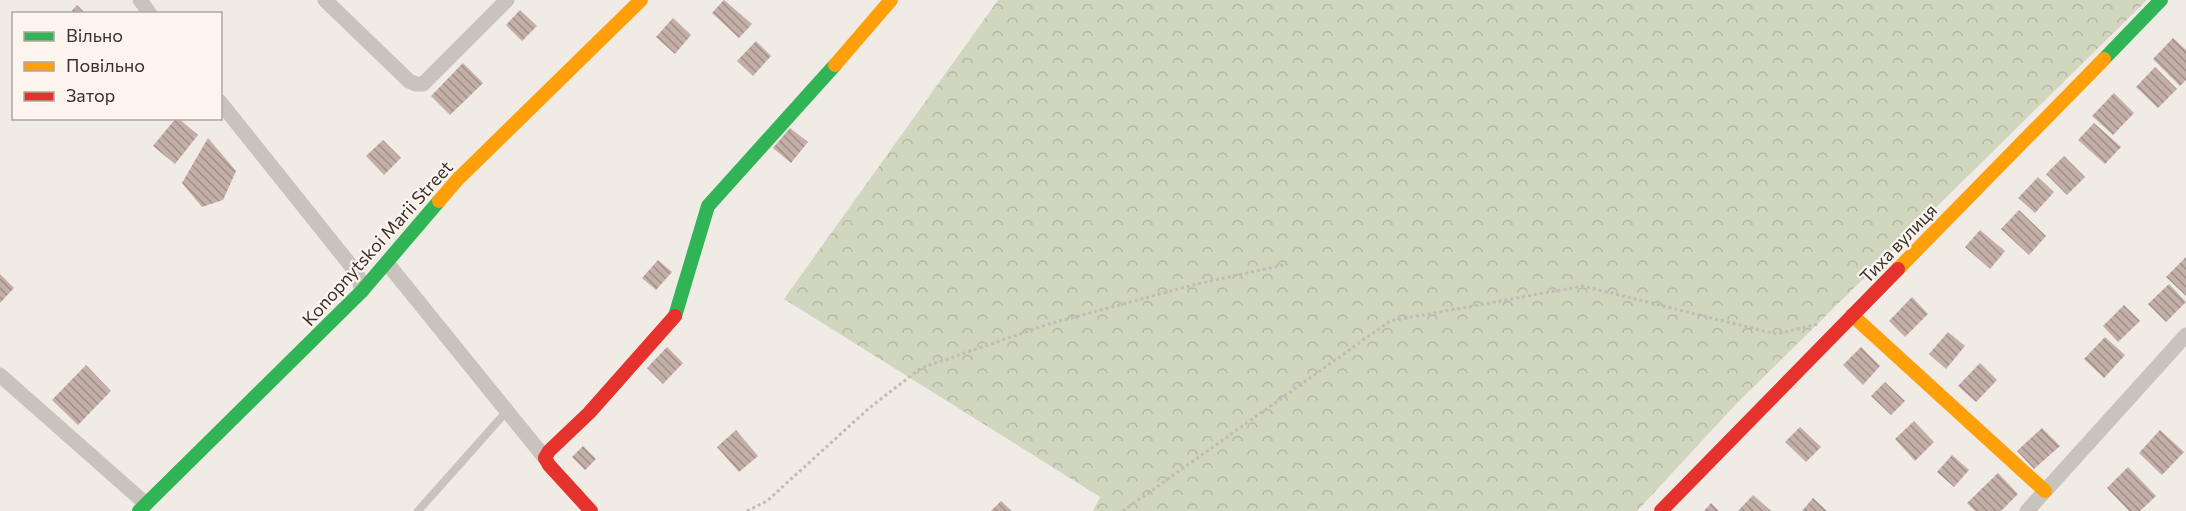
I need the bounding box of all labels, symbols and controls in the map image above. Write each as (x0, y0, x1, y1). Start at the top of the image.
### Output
legend (12, 12, 222, 120)
text: Вільно (66, 24, 123, 46)
text: Повільно (66, 54, 145, 76)
text: Затор (66, 84, 115, 106)
street label: Konopnytskoi Marii Street (297, 156, 457, 330)
street label: Тиха вулиця (1855, 199, 1941, 287)

